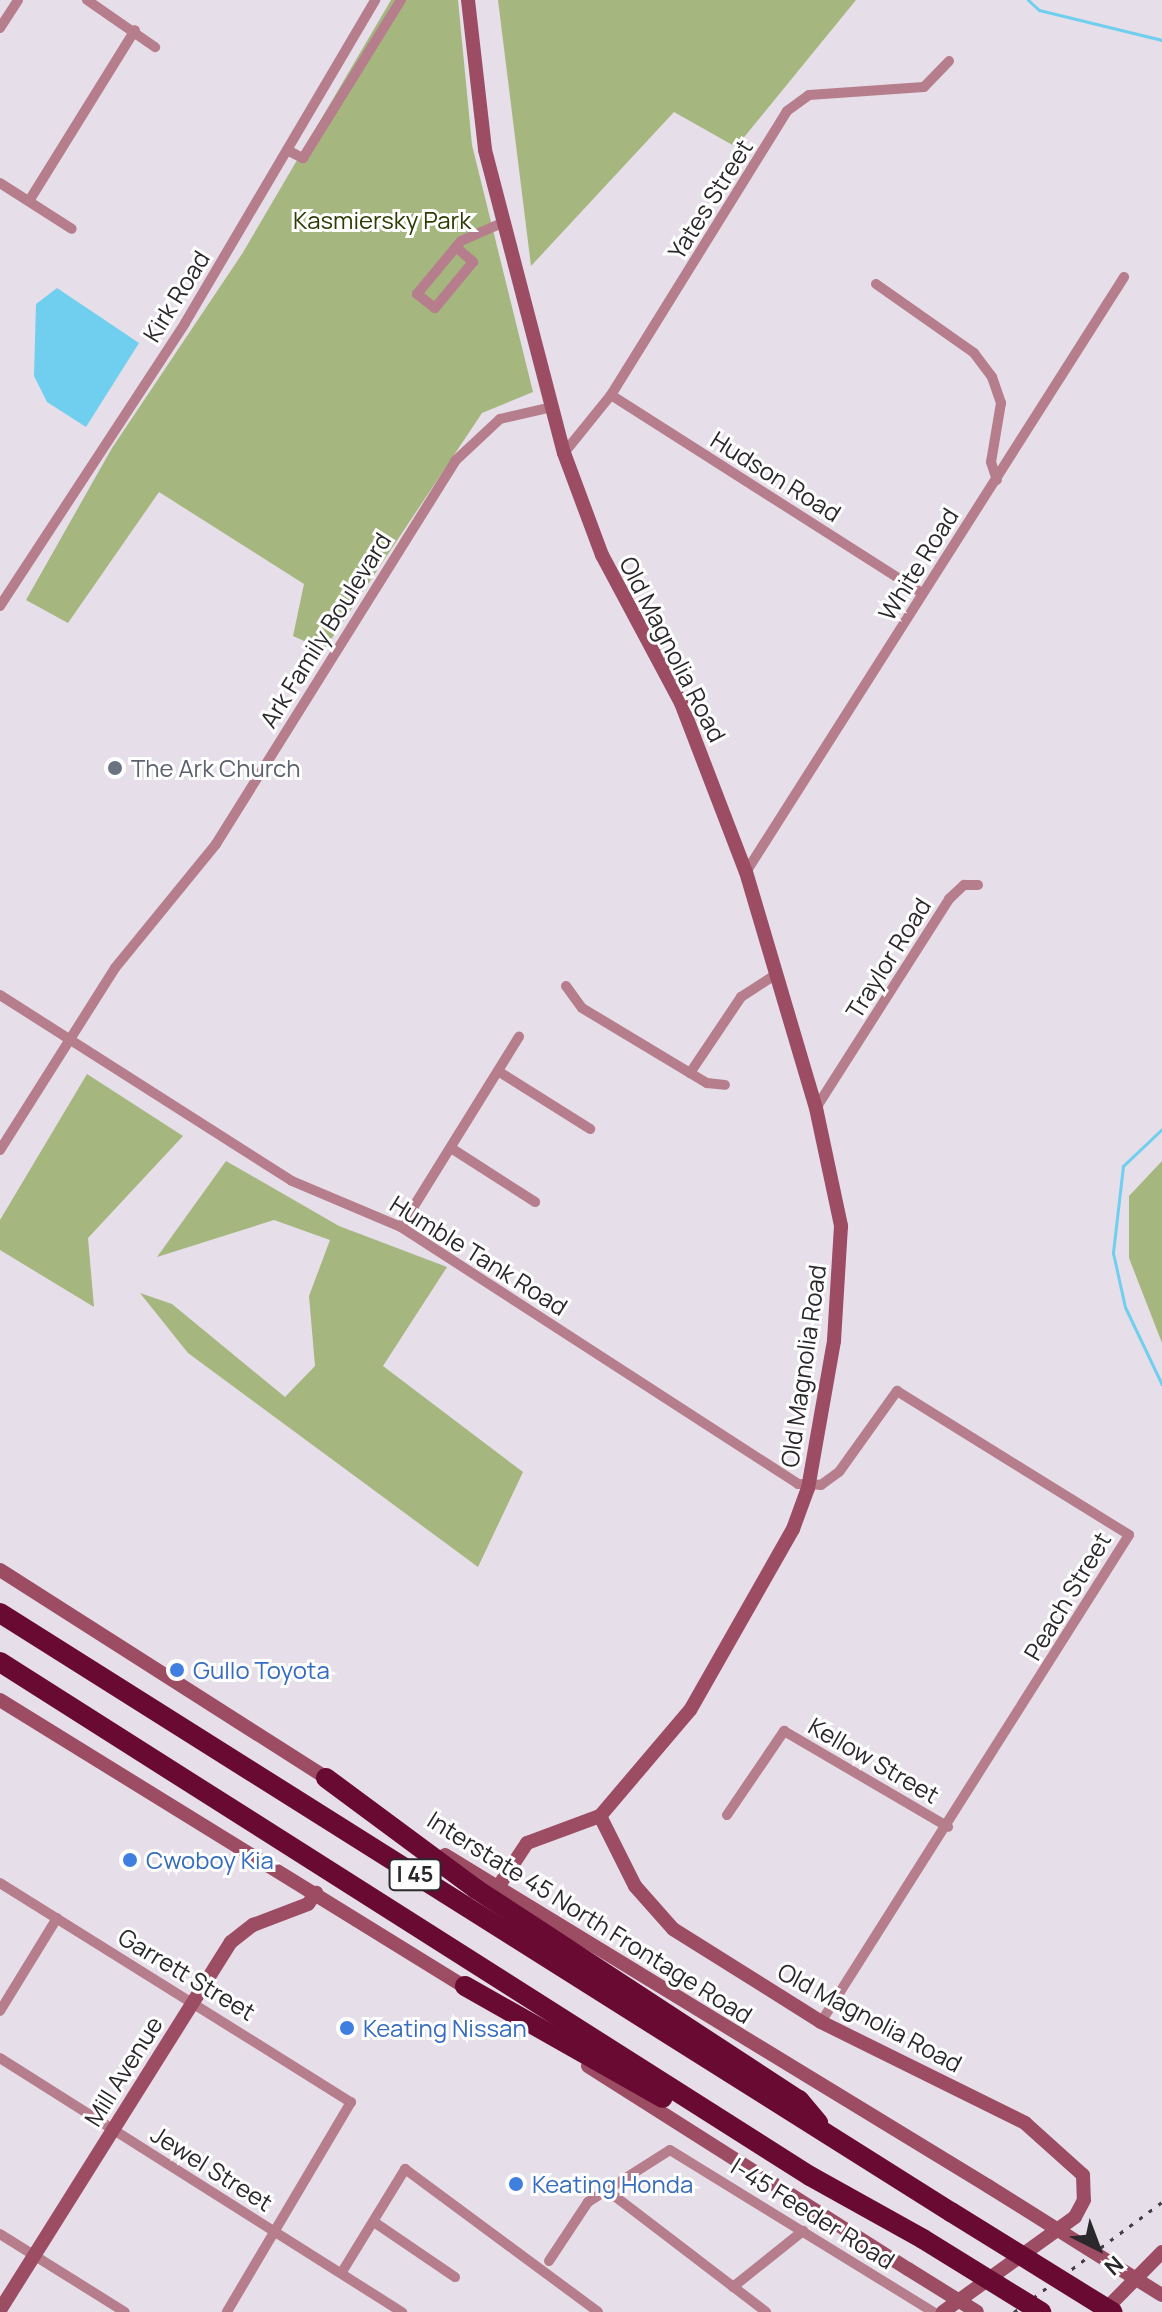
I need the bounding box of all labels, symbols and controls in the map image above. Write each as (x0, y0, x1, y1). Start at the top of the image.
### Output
street label: Yates Street (662, 134, 758, 264)
park label: Kasmiersky Park (293, 206, 471, 234)
street label: Kirk Road (137, 245, 215, 347)
street label: Hudson Road (706, 425, 846, 527)
street label: White Road (872, 502, 964, 626)
street label: Ark Family Boulevard (253, 527, 397, 733)
street label: Old Magnolia Road (614, 551, 732, 747)
place label: The Ark Church (131, 754, 301, 782)
marker: The Ark Church (106, 759, 124, 777)
street label: Traylor Road (840, 892, 936, 1024)
street label: Humble Tank Road (385, 1189, 573, 1321)
street label: Old Magnolia Road (775, 1263, 831, 1469)
street label: Peach Street (1017, 1527, 1117, 1665)
place label: Gullo Toyota (193, 1656, 330, 1684)
marker: Gullo Toyota (168, 1661, 186, 1679)
street label: Kellow Street (804, 1711, 944, 1809)
street label: Interstate 45 North Frontage Road (422, 1805, 758, 2029)
place label: Cwoboy Kia (146, 1846, 274, 1874)
marker: Cwoboy Kia (121, 1851, 139, 1869)
road number: I 45 (387, 1857, 443, 1893)
street label: Garrett Street (113, 1922, 261, 2026)
street label: Old Magnolia Road (773, 1956, 967, 2078)
street label: Mill Avenue (78, 2011, 168, 2131)
place label: Keating Nissan (363, 2014, 527, 2042)
marker: Keating Nissan (338, 2019, 356, 2037)
street label: Jewel Street (146, 2119, 278, 2217)
street label: I-45 Feeder Road (726, 2151, 900, 2275)
place label: Keating Honda (532, 2170, 693, 2198)
marker: Keating Honda (507, 2175, 525, 2193)
north arrow (1058, 2208, 1138, 2288)
text: N (1098, 2249, 1130, 2282)

